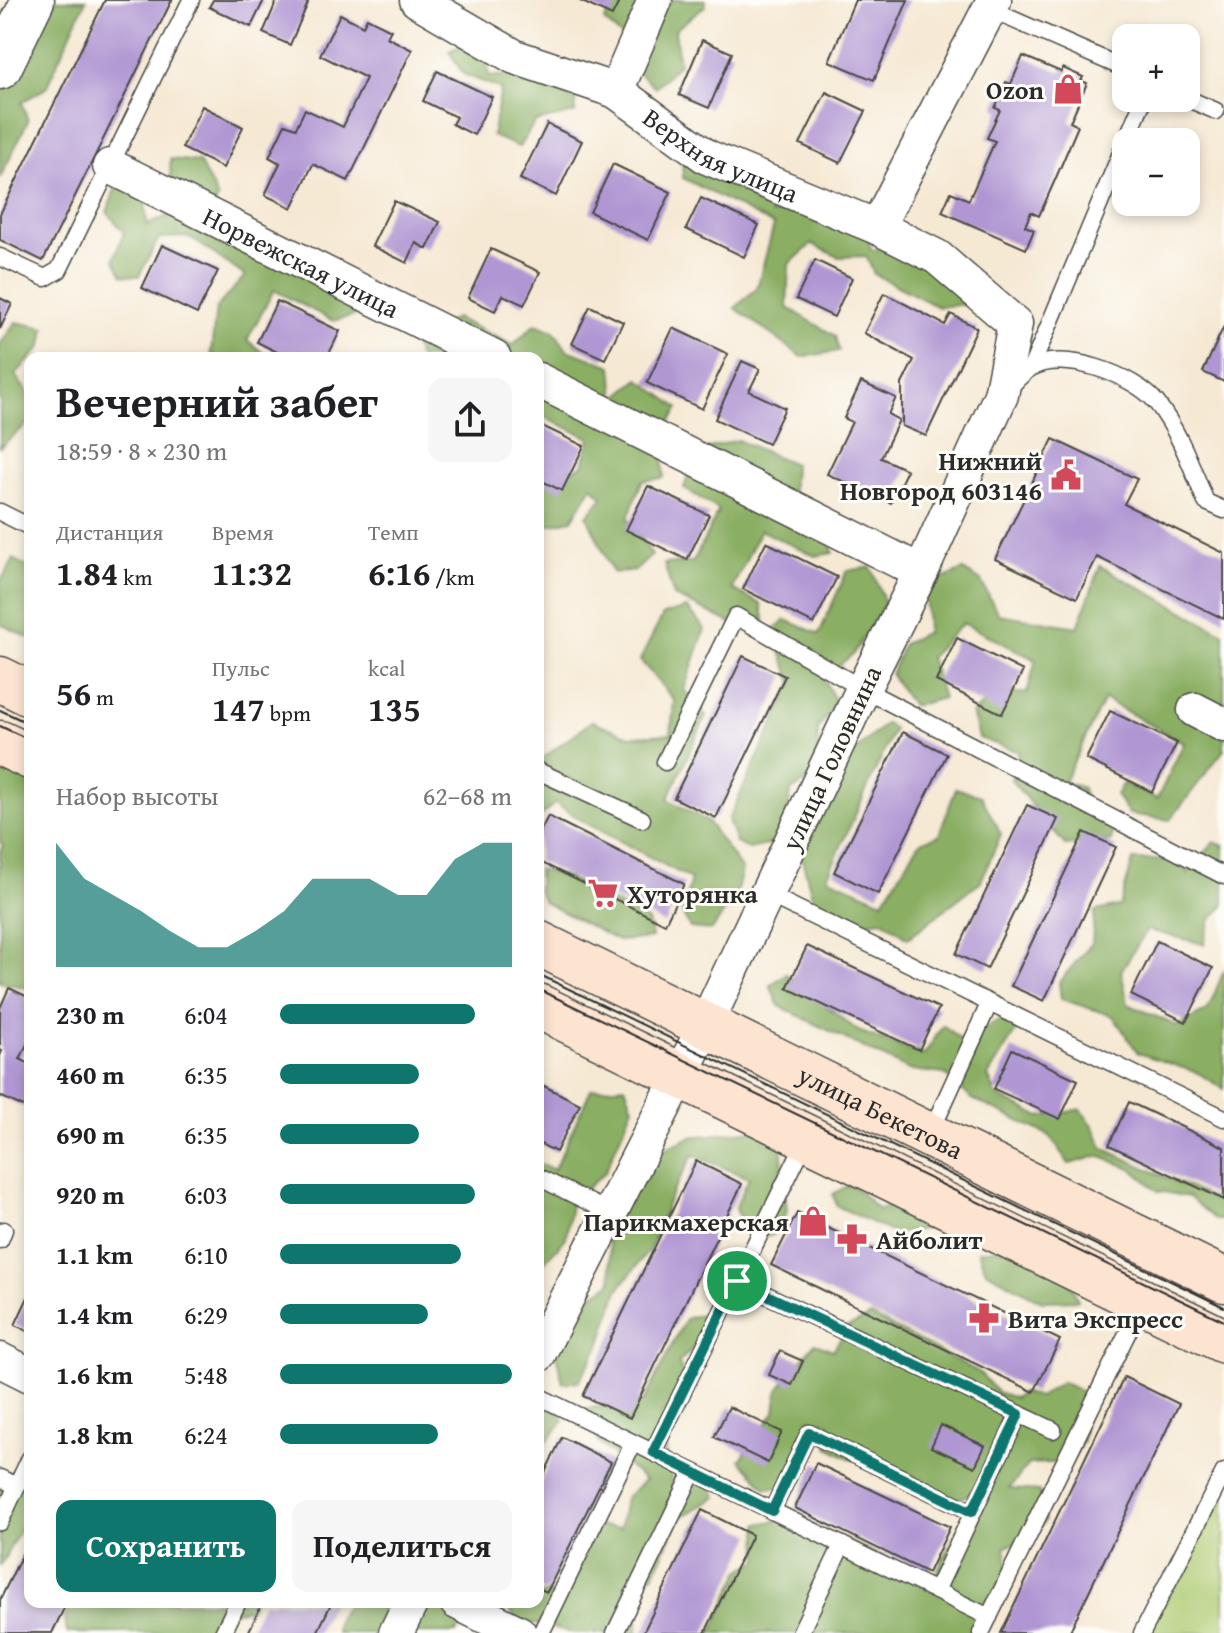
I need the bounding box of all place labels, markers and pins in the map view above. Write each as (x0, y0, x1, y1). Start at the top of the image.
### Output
place label: Ozon (986, 70, 1045, 109)
shop icon: Ozon (1051, 72, 1085, 106)
place label: Нижний Новгород 603146 (840, 441, 1042, 510)
public building icon: Нижний Новгород 603146 (1049, 458, 1083, 492)
place label: Хуторянка (627, 874, 759, 913)
supermarket icon: Хуторянка (586, 876, 620, 910)
place label: Парикмахерская (584, 1202, 789, 1241)
shop icon: Парикмахерская (796, 1204, 830, 1238)
place label: Айболит (876, 1220, 982, 1259)
pharmacy icon: Айболит (835, 1222, 869, 1256)
pin (703, 1247, 771, 1315)
place label: Вита Экспресс (1008, 1299, 1183, 1338)
pharmacy icon: Вита Экспресс (967, 1301, 1001, 1335)

